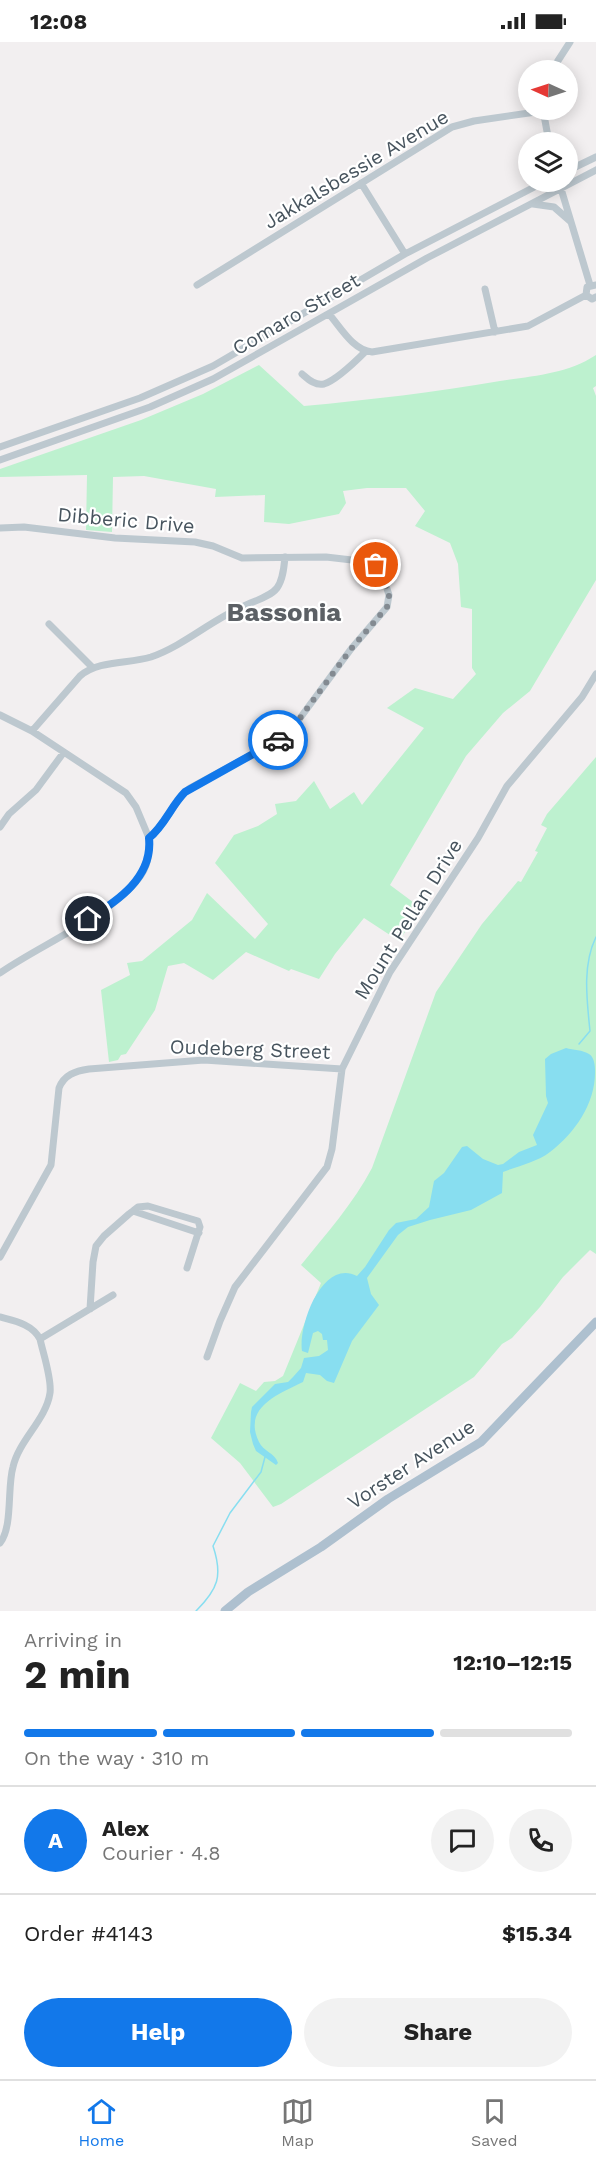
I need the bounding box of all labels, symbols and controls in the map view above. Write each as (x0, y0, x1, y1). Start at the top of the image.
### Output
text: 12:08 (30, 9, 87, 34)
north arrow (518, 60, 578, 120)
map controls (518, 60, 578, 192)
street label: Jakkalsbessie Avenue (259, 104, 453, 234)
button: layers (518, 132, 578, 192)
street label: Comaro Street (228, 268, 364, 360)
street label: Dibberic Drive (56, 502, 196, 538)
pin (350, 539, 401, 590)
icon: bag (359, 548, 392, 581)
district label: Bassonia (227, 597, 341, 627)
courier (248, 710, 308, 770)
icon: car (262, 724, 295, 757)
street label: Mount Pellan Drive (349, 834, 467, 1004)
pin (62, 893, 113, 944)
icon: home (71, 902, 104, 935)
street label: Oudeberg Street (169, 1034, 331, 1064)
street label: Vorster Avenue (343, 1414, 479, 1514)
text: Arriving in (24, 1628, 122, 1652)
text: 12:10–12:15 (453, 1650, 572, 1675)
text: 2 min (24, 1652, 131, 1697)
text: On the way · 310 m (24, 1746, 209, 1770)
button: chat (431, 1809, 494, 1872)
button: phone (509, 1809, 572, 1872)
text: Alex (102, 1816, 149, 1841)
text: A (48, 1828, 63, 1853)
text: Courier · 4.8 (102, 1841, 221, 1865)
text: Order #4143 (24, 1921, 153, 1946)
text: $15.34 (502, 1921, 572, 1946)
button: Help (24, 1998, 292, 2067)
button: Share (304, 1998, 572, 2067)
tab: Home (78, 2095, 124, 2150)
tab: Map (281, 2095, 314, 2150)
tab: Saved (471, 2095, 518, 2150)

